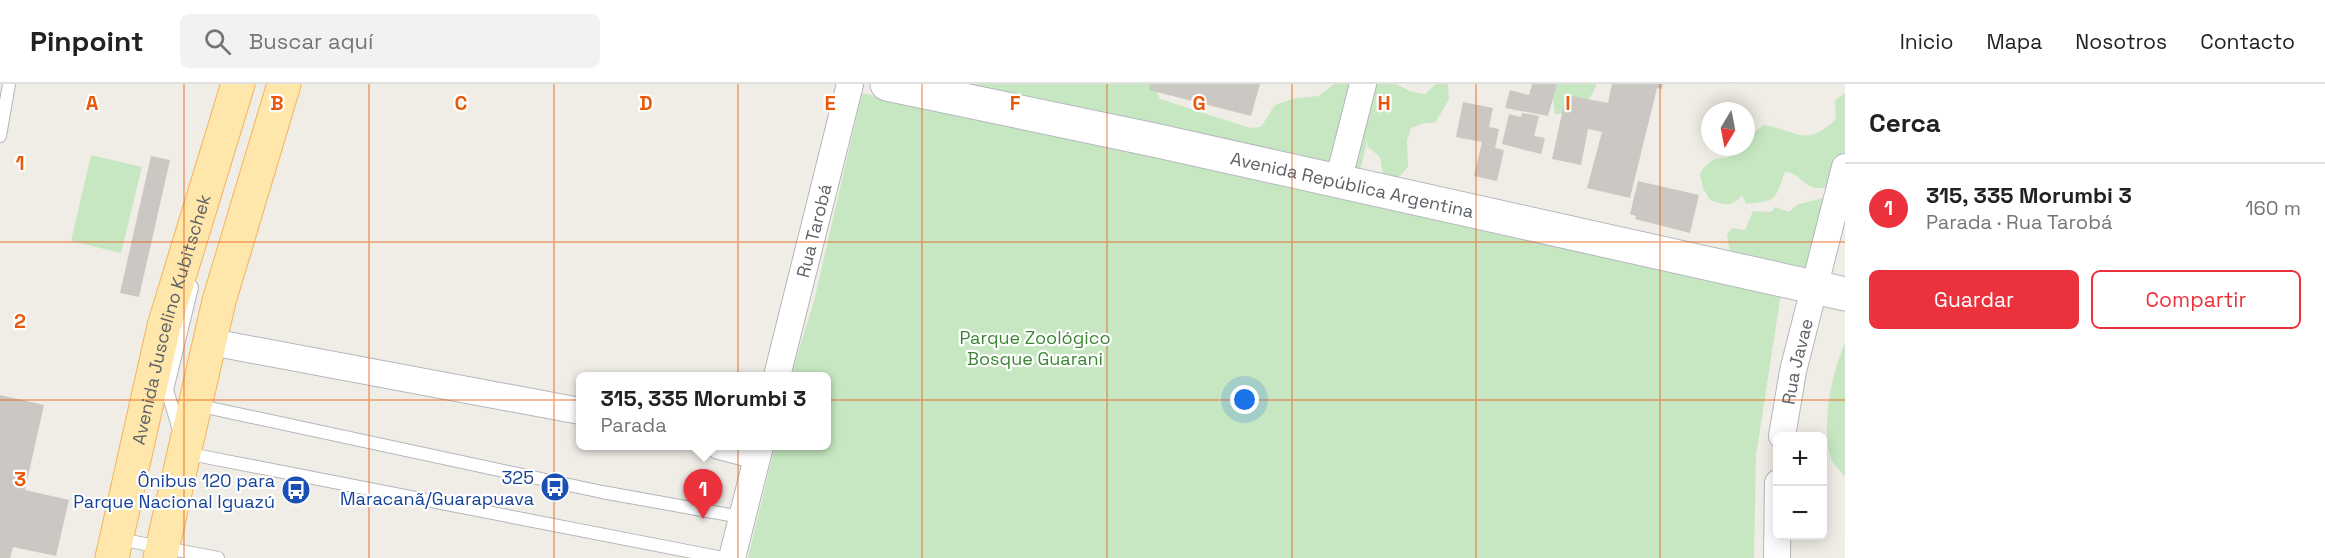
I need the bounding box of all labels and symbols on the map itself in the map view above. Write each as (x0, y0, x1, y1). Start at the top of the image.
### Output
text: A (86, 90, 99, 116)
text: B (270, 90, 284, 116)
text: C (455, 90, 468, 116)
text: D (639, 90, 653, 116)
text: E (824, 90, 836, 116)
text: F (1010, 90, 1021, 116)
text: G (1192, 90, 1206, 116)
text: H (1377, 90, 1391, 116)
text: I (1565, 90, 1571, 116)
north arrow (1701, 102, 1755, 156)
street label: Avenida República Argentina (1228, 146, 1476, 222)
text: 1 (15, 150, 25, 176)
street label: Rua Tarobá (791, 181, 836, 280)
street label: Avenida Juscelino Kubitschek (126, 191, 215, 447)
text: 2 (14, 308, 26, 334)
street label: Rua Javae (1776, 316, 1817, 406)
park label: Parque Zoológico Bosque Guarani (959, 326, 1111, 370)
your location (1230, 385, 1259, 414)
text: 3 (14, 466, 26, 492)
place label: 325 Maracanã/Guarapuava (340, 466, 534, 510)
place label: Ônibus 120 para Parque Nacional Iguazú (73, 469, 275, 513)
pin: 1 (684, 470, 722, 519)
bus stop icon: 325 Maracanã/Guarapuava (539, 471, 571, 503)
bus stop icon: Ônibus 120 para Parque Nacional Iguazú (280, 474, 312, 506)

